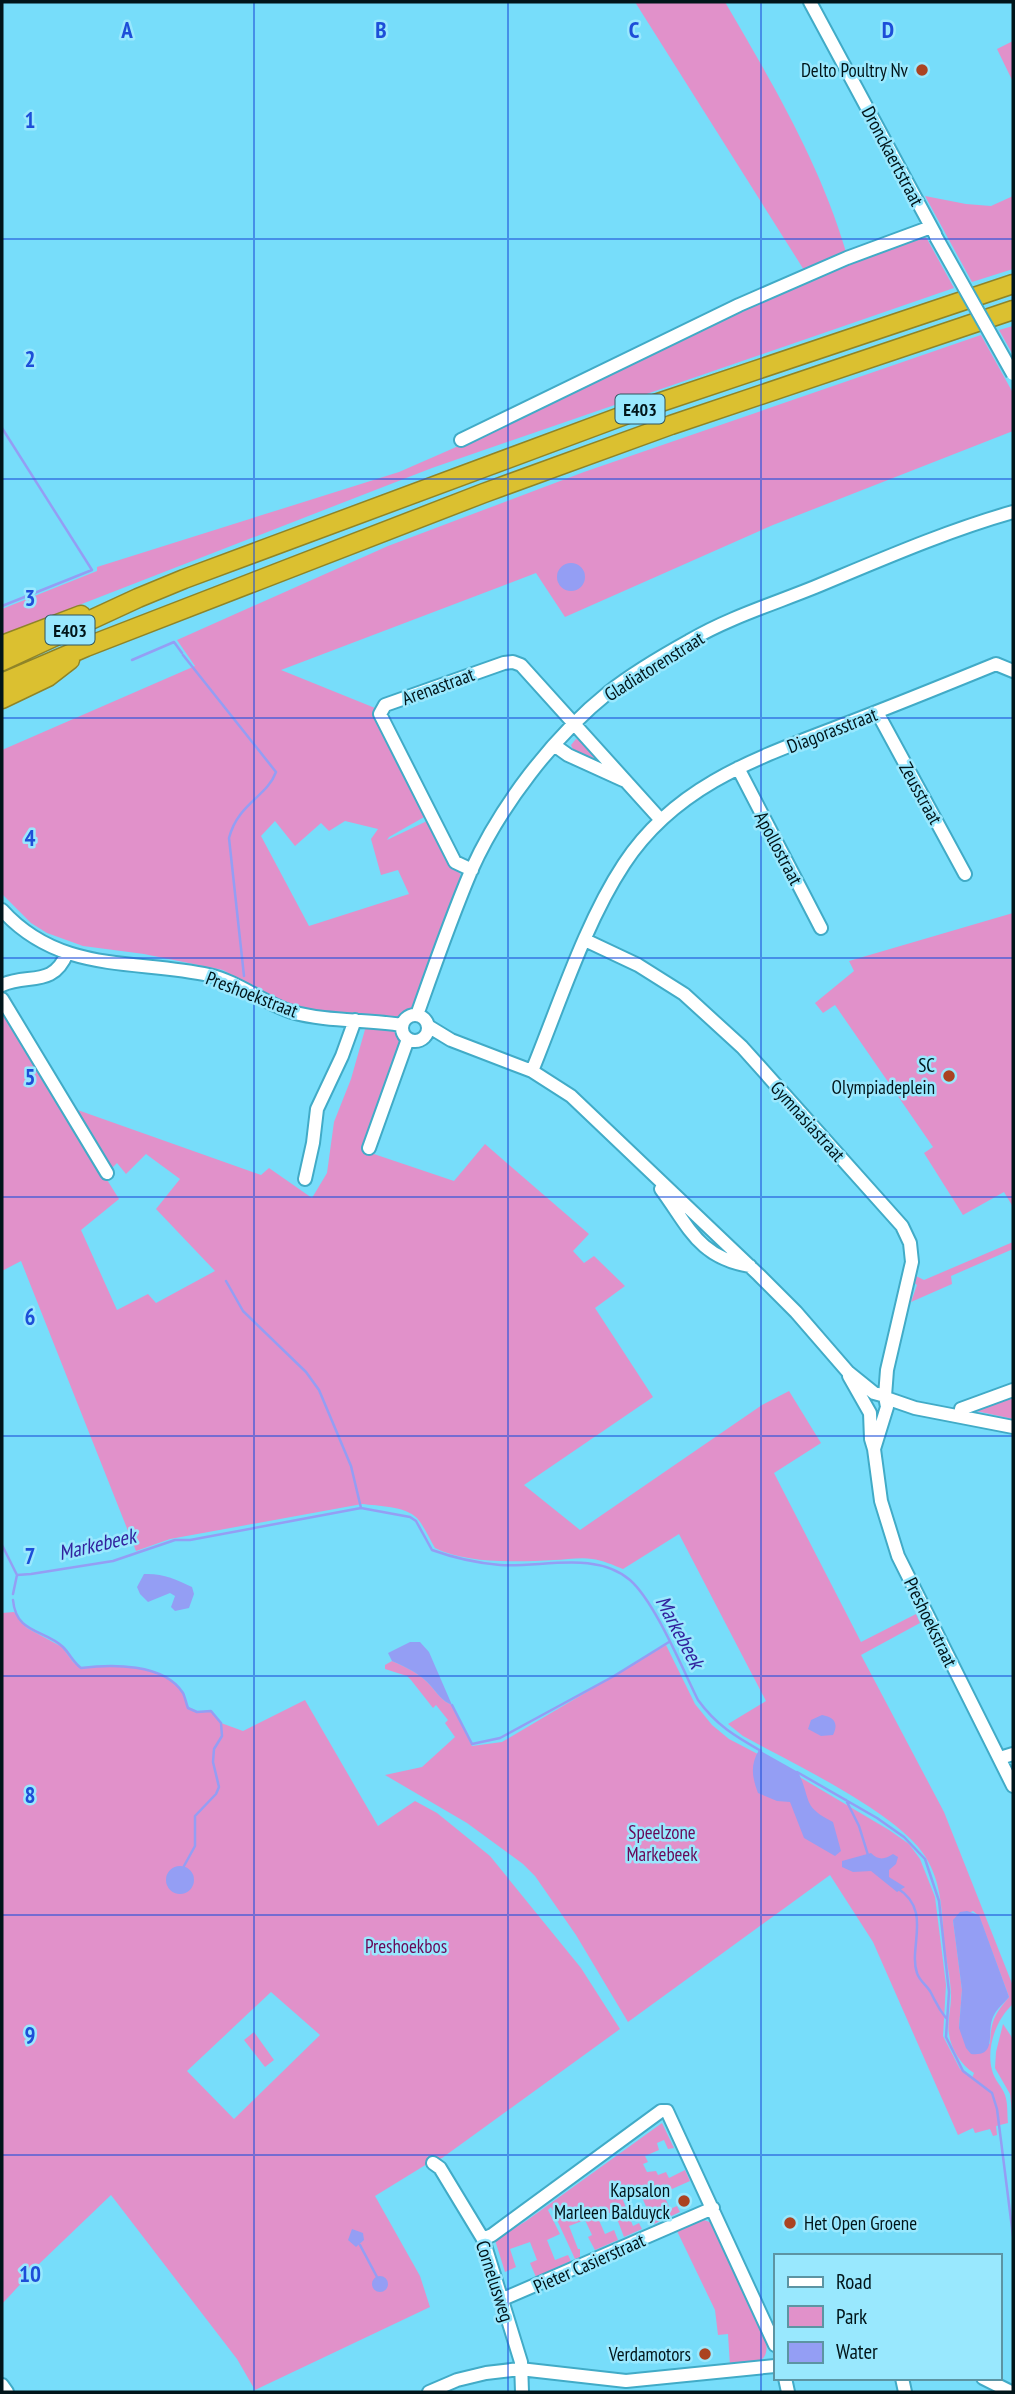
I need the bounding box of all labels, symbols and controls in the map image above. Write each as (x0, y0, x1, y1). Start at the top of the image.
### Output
text: A (120, 15, 133, 44)
text: B (375, 15, 387, 44)
text: C (629, 15, 640, 44)
text: D (882, 15, 894, 44)
place label: Delto Poultry Nv (801, 58, 909, 82)
marker: Delto Poultry Nv (914, 62, 930, 78)
street label: Dronckaertstraat (857, 102, 930, 211)
text: 1 (25, 105, 36, 134)
text: 2 (25, 344, 36, 373)
road number: E403 (616, 394, 664, 424)
text: 3 (25, 583, 36, 612)
road number: E403 (46, 616, 94, 644)
street label: Gladiatorenstraat (600, 625, 709, 706)
street label: Arenastraat (399, 662, 478, 710)
street label: Diagorasstraat (784, 702, 881, 758)
street label: Zeusstraat (894, 758, 948, 829)
street label: Apollostraat (750, 807, 809, 890)
text: 4 (25, 823, 36, 852)
street label: Preshoekstraat (203, 965, 302, 1023)
place label: SC Olympiadeplein (832, 1053, 935, 1099)
text: 5 (25, 1062, 36, 1091)
marker: SC Olympiadeplein (941, 1068, 957, 1084)
street label: Gymnasiastraat (766, 1076, 851, 1167)
text: 6 (25, 1302, 36, 1331)
water label: Markebeek (56, 1521, 141, 1566)
text: 7 (25, 1541, 36, 1570)
street label: Preshoekstraat (899, 1573, 963, 1671)
water label: Markebeek (650, 1591, 712, 1676)
text: 8 (25, 1780, 36, 1809)
park label: Speelzone Markebeek (626, 1820, 698, 1866)
park label: Preshoekbos (365, 1934, 447, 1958)
text: 9 (25, 2020, 36, 2049)
place label: Kapsalon Marleen Balduyck (554, 2178, 671, 2224)
marker: Kapsalon Marleen Balduyck (676, 2193, 692, 2209)
place label: Het Open Groene (804, 2211, 917, 2235)
marker: Het Open Groene (782, 2215, 798, 2231)
street label: Pieter Casierstraat (529, 2227, 649, 2298)
street label: Cornelusweg (471, 2237, 519, 2325)
legend (774, 2254, 1001, 2380)
text: 10 (19, 2259, 41, 2288)
text: Road (836, 2268, 872, 2295)
text: Park (836, 2303, 867, 2330)
text: Water (836, 2338, 878, 2365)
place label: Verdamotors (608, 2342, 691, 2366)
marker: Verdamotors (697, 2346, 713, 2362)

